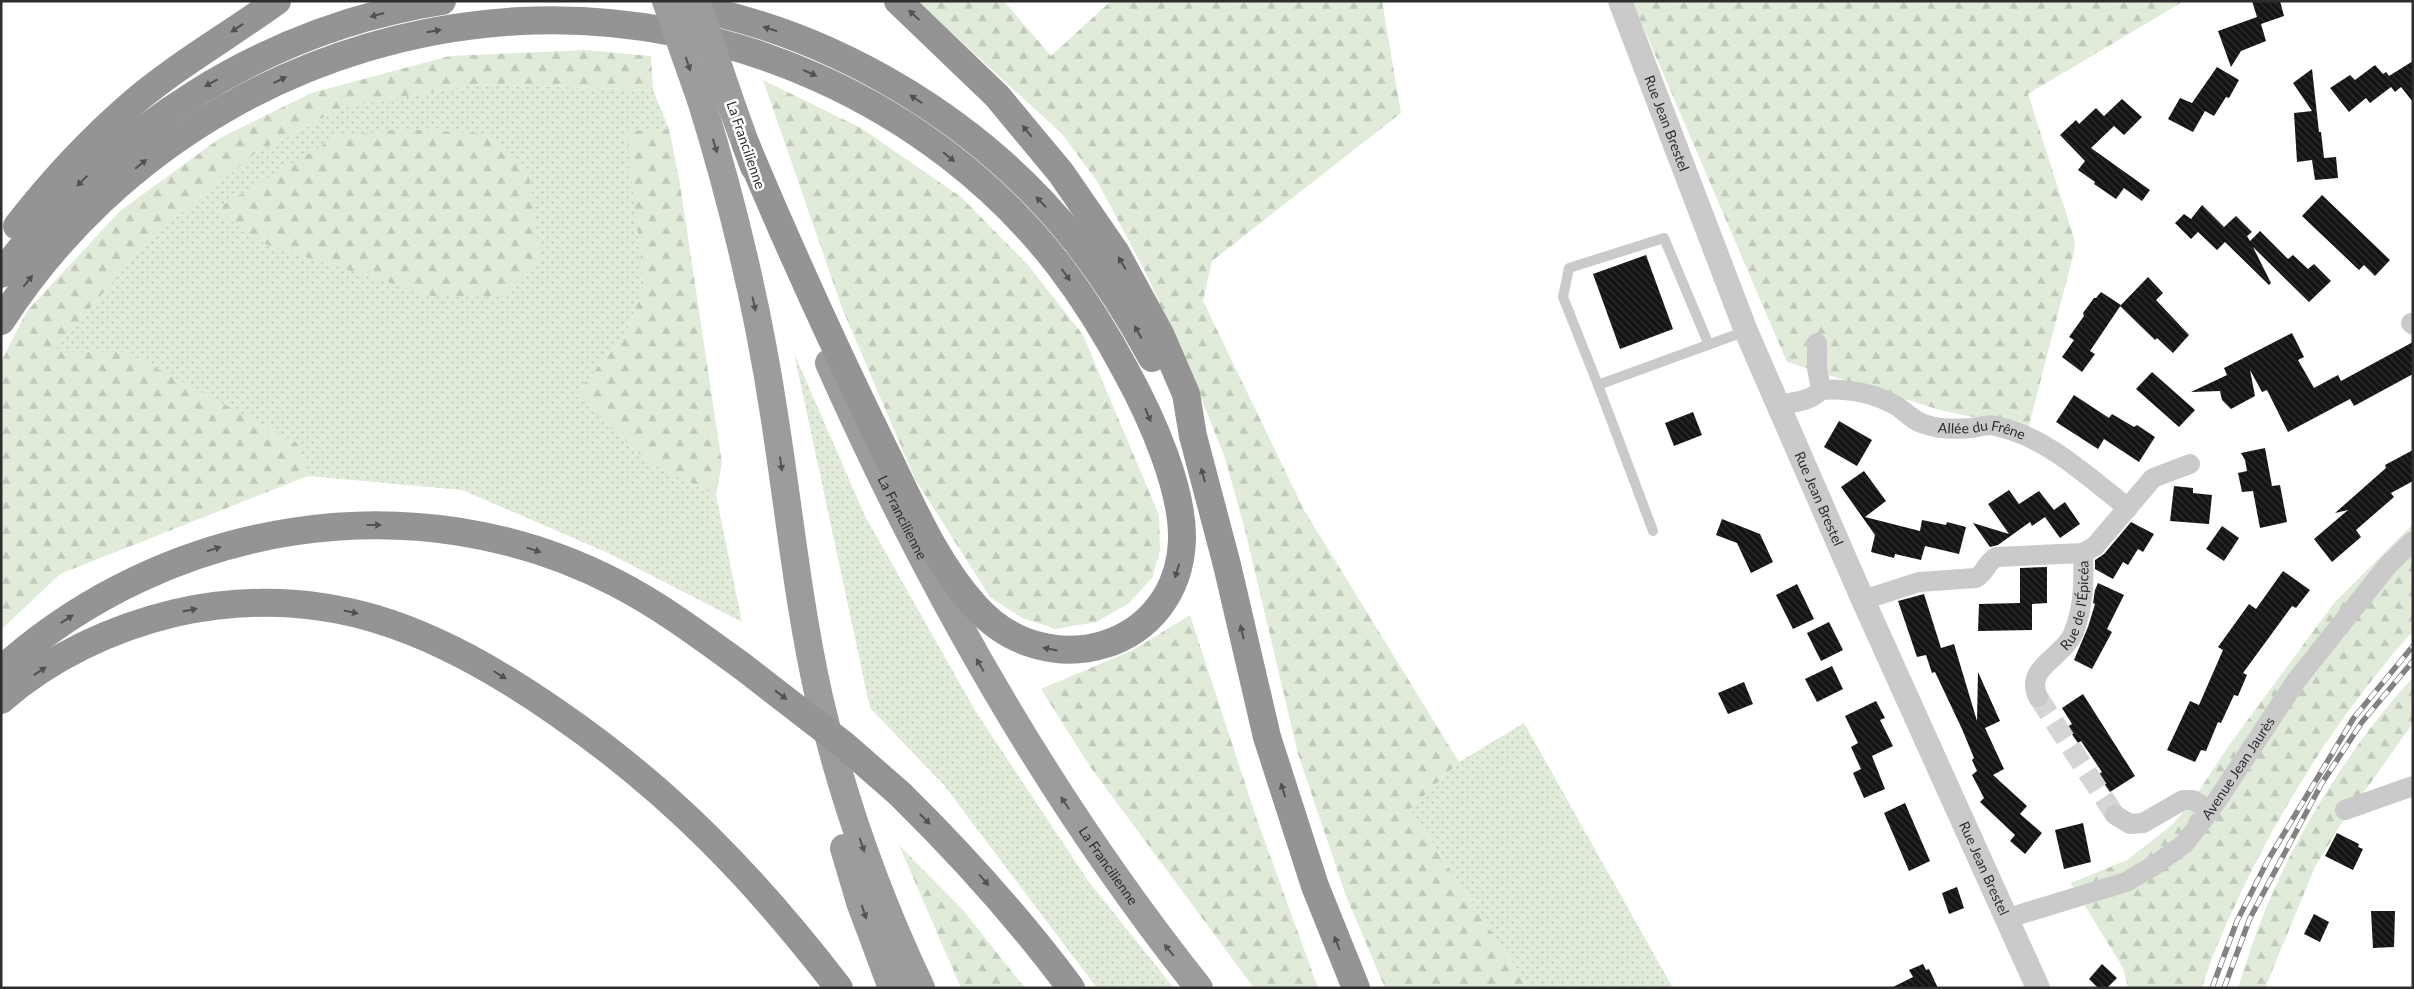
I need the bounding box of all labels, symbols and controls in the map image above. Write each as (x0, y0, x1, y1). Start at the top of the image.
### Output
one-way arrow (907, 10, 920, 21)
one-way arrow (370, 11, 385, 19)
one-way arrow (230, 24, 244, 33)
one-way arrow (762, 25, 777, 32)
one-way arrow (426, 26, 442, 34)
one-way arrow (685, 56, 692, 71)
one-way arrow (803, 69, 817, 77)
street label: Rue Jean Brestel (1641, 73, 1693, 174)
one-way arrow (273, 76, 287, 84)
one-way arrow (204, 79, 218, 87)
one-way arrow (909, 95, 922, 104)
street label: La Francilienne (723, 99, 769, 191)
one-way arrow (1022, 125, 1033, 138)
one-way arrow (712, 139, 720, 154)
one-way arrow (942, 151, 955, 162)
one-way arrow (134, 159, 147, 170)
one-way arrow (77, 175, 89, 187)
one-way arrow (1035, 197, 1047, 209)
one-way arrow (1118, 256, 1126, 271)
one-way arrow (1061, 268, 1071, 282)
one-way arrow (23, 275, 34, 288)
one-way arrow (750, 297, 758, 312)
one-way arrow (1133, 326, 1142, 339)
one-way arrow (1144, 408, 1152, 423)
street label: Allée du Frêne (1937, 416, 2028, 443)
street label: Rue Jean Brestel (1791, 449, 1847, 548)
one-way arrow (777, 457, 785, 473)
one-way arrow (1199, 467, 1207, 482)
street label: La Francilienne (874, 472, 931, 562)
one-way arrow (366, 521, 382, 529)
one-way arrow (206, 545, 221, 552)
one-way arrow (526, 547, 541, 555)
street label: Rue de l'Épicéa (2056, 560, 2091, 654)
one-way arrow (1172, 564, 1180, 579)
one-way arrow (182, 606, 198, 614)
one-way arrow (343, 608, 359, 616)
one-way arrow (61, 614, 74, 623)
one-way arrow (1238, 625, 1246, 640)
one-way arrow (1042, 645, 1057, 653)
one-way arrow (975, 658, 984, 671)
one-way arrow (34, 667, 47, 676)
one-way arrow (493, 670, 506, 679)
one-way arrow (774, 690, 787, 701)
street label: Avenue Jean Jaurès (2198, 714, 2278, 823)
one-way arrow (1279, 782, 1287, 797)
one-way arrow (1060, 796, 1069, 810)
one-way arrow (919, 813, 931, 825)
street label: Rue Jean Brestel (1956, 819, 2013, 918)
street label: La Francilienne (1075, 823, 1142, 908)
one-way arrow (858, 838, 866, 853)
one-way arrow (979, 874, 990, 887)
one-way arrow (860, 905, 868, 920)
one-way arrow (1333, 935, 1341, 950)
one-way arrow (1164, 943, 1174, 956)

